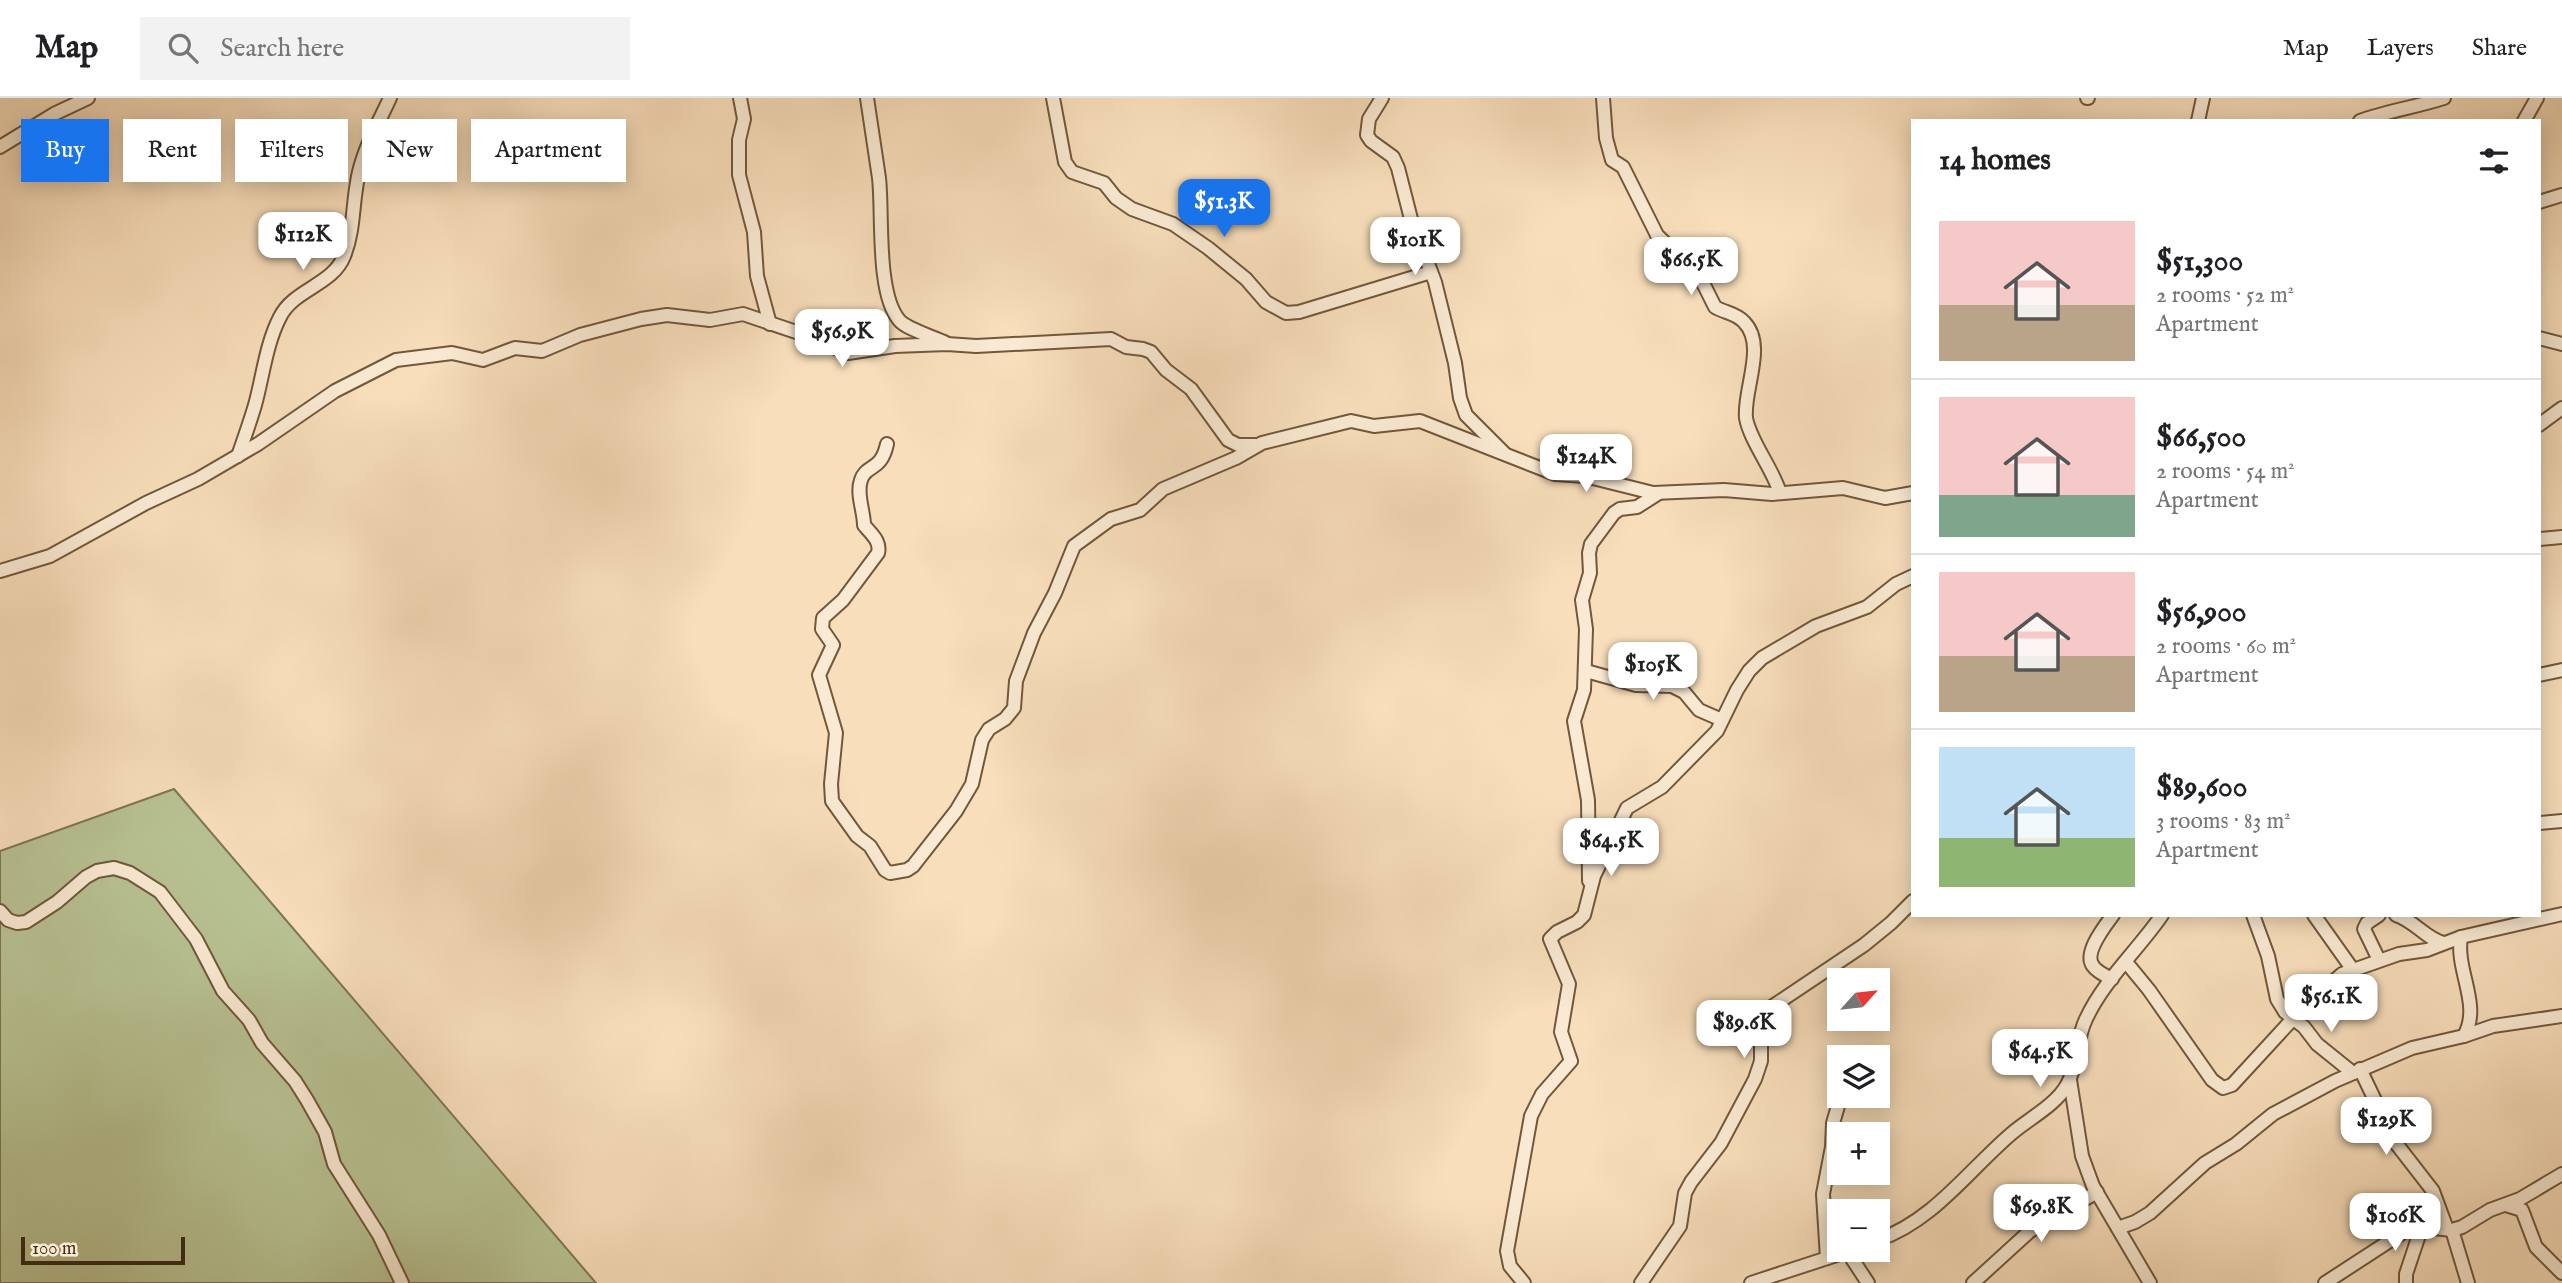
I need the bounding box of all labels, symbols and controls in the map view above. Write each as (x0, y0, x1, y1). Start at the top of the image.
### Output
search box (140, 17, 630, 80)
text: Map (35, 27, 98, 69)
icon: search (164, 29, 202, 67)
text: Search here (220, 32, 344, 65)
text: Map (2283, 33, 2329, 64)
text: Layers (2367, 33, 2434, 64)
text: Share (2472, 33, 2527, 64)
chip: Buy (21, 119, 109, 182)
chip: Rent (123, 119, 221, 182)
chip: Filters (235, 119, 348, 182)
chip: New (362, 119, 457, 182)
chip: Apartment (471, 119, 626, 182)
text: 14 homes (1939, 142, 2051, 180)
icon: filters (2475, 142, 2513, 180)
pin: $51.3K (1167, 180, 1281, 239)
text: $51.3K (1194, 187, 1254, 216)
pin: $112K (254, 212, 352, 272)
pin: $101K (1366, 218, 1464, 277)
text: $112K (274, 220, 332, 249)
text: $101K (1386, 225, 1444, 254)
pin: $66.5K (1634, 238, 1748, 297)
text: $51,300 (2156, 243, 2243, 281)
text: $66.5K (1660, 245, 1722, 274)
icon: home (1995, 249, 2079, 333)
text: 2 rooms · 52 m² (2156, 281, 2294, 310)
pin: $56.9K (785, 310, 899, 369)
text: Apartment (2156, 310, 2259, 339)
text: $56.9K (811, 317, 873, 346)
text: $66,500 (2156, 419, 2246, 457)
icon: home (1995, 425, 2079, 509)
pin: $124K (1537, 434, 1635, 494)
text: $124K (1556, 442, 1616, 471)
text: 2 rooms · 54 m² (2156, 457, 2295, 486)
text: Apartment (2156, 486, 2259, 515)
text: $56,900 (2156, 594, 2247, 632)
icon: home (1995, 600, 2079, 684)
text: 2 rooms · 60 m² (2156, 632, 2296, 661)
pin: $105K (1604, 642, 1702, 702)
text: $105K (1624, 650, 1682, 679)
text: Apartment (2156, 661, 2259, 690)
text: $89,600 (2156, 769, 2248, 807)
icon: home (1995, 775, 2079, 859)
text: 3 rooms · 83 m² (2156, 807, 2291, 836)
pin: $64.5K (1554, 818, 1668, 878)
text: $64.5K (1579, 826, 1643, 855)
text: Apartment (2156, 836, 2259, 865)
north arrow (1827, 968, 1890, 1031)
map controls (1827, 968, 1890, 1262)
pin: $56.1K (2274, 974, 2388, 1034)
text: $56.1K (2301, 982, 2361, 1011)
pin: $89.6K (1687, 1000, 1801, 1060)
text: $89.6K (1712, 1008, 1776, 1037)
pin: $64.5K (1983, 1030, 2097, 1089)
text: $64.5K (2008, 1037, 2072, 1066)
button: layers (1827, 1045, 1890, 1108)
pin: $129K (2337, 1098, 2435, 1157)
text: $129K (2357, 1105, 2415, 1134)
button: + (1827, 1122, 1890, 1185)
pin: $69.8K (1984, 1184, 2098, 1244)
text: $69.8K (2009, 1192, 2073, 1221)
pin: $106K (2346, 1194, 2444, 1253)
button: − (1827, 1199, 1890, 1262)
text: $106K (2366, 1201, 2424, 1230)
scale bar (21, 1234, 186, 1266)
text: 100 m (32, 1237, 76, 1261)

